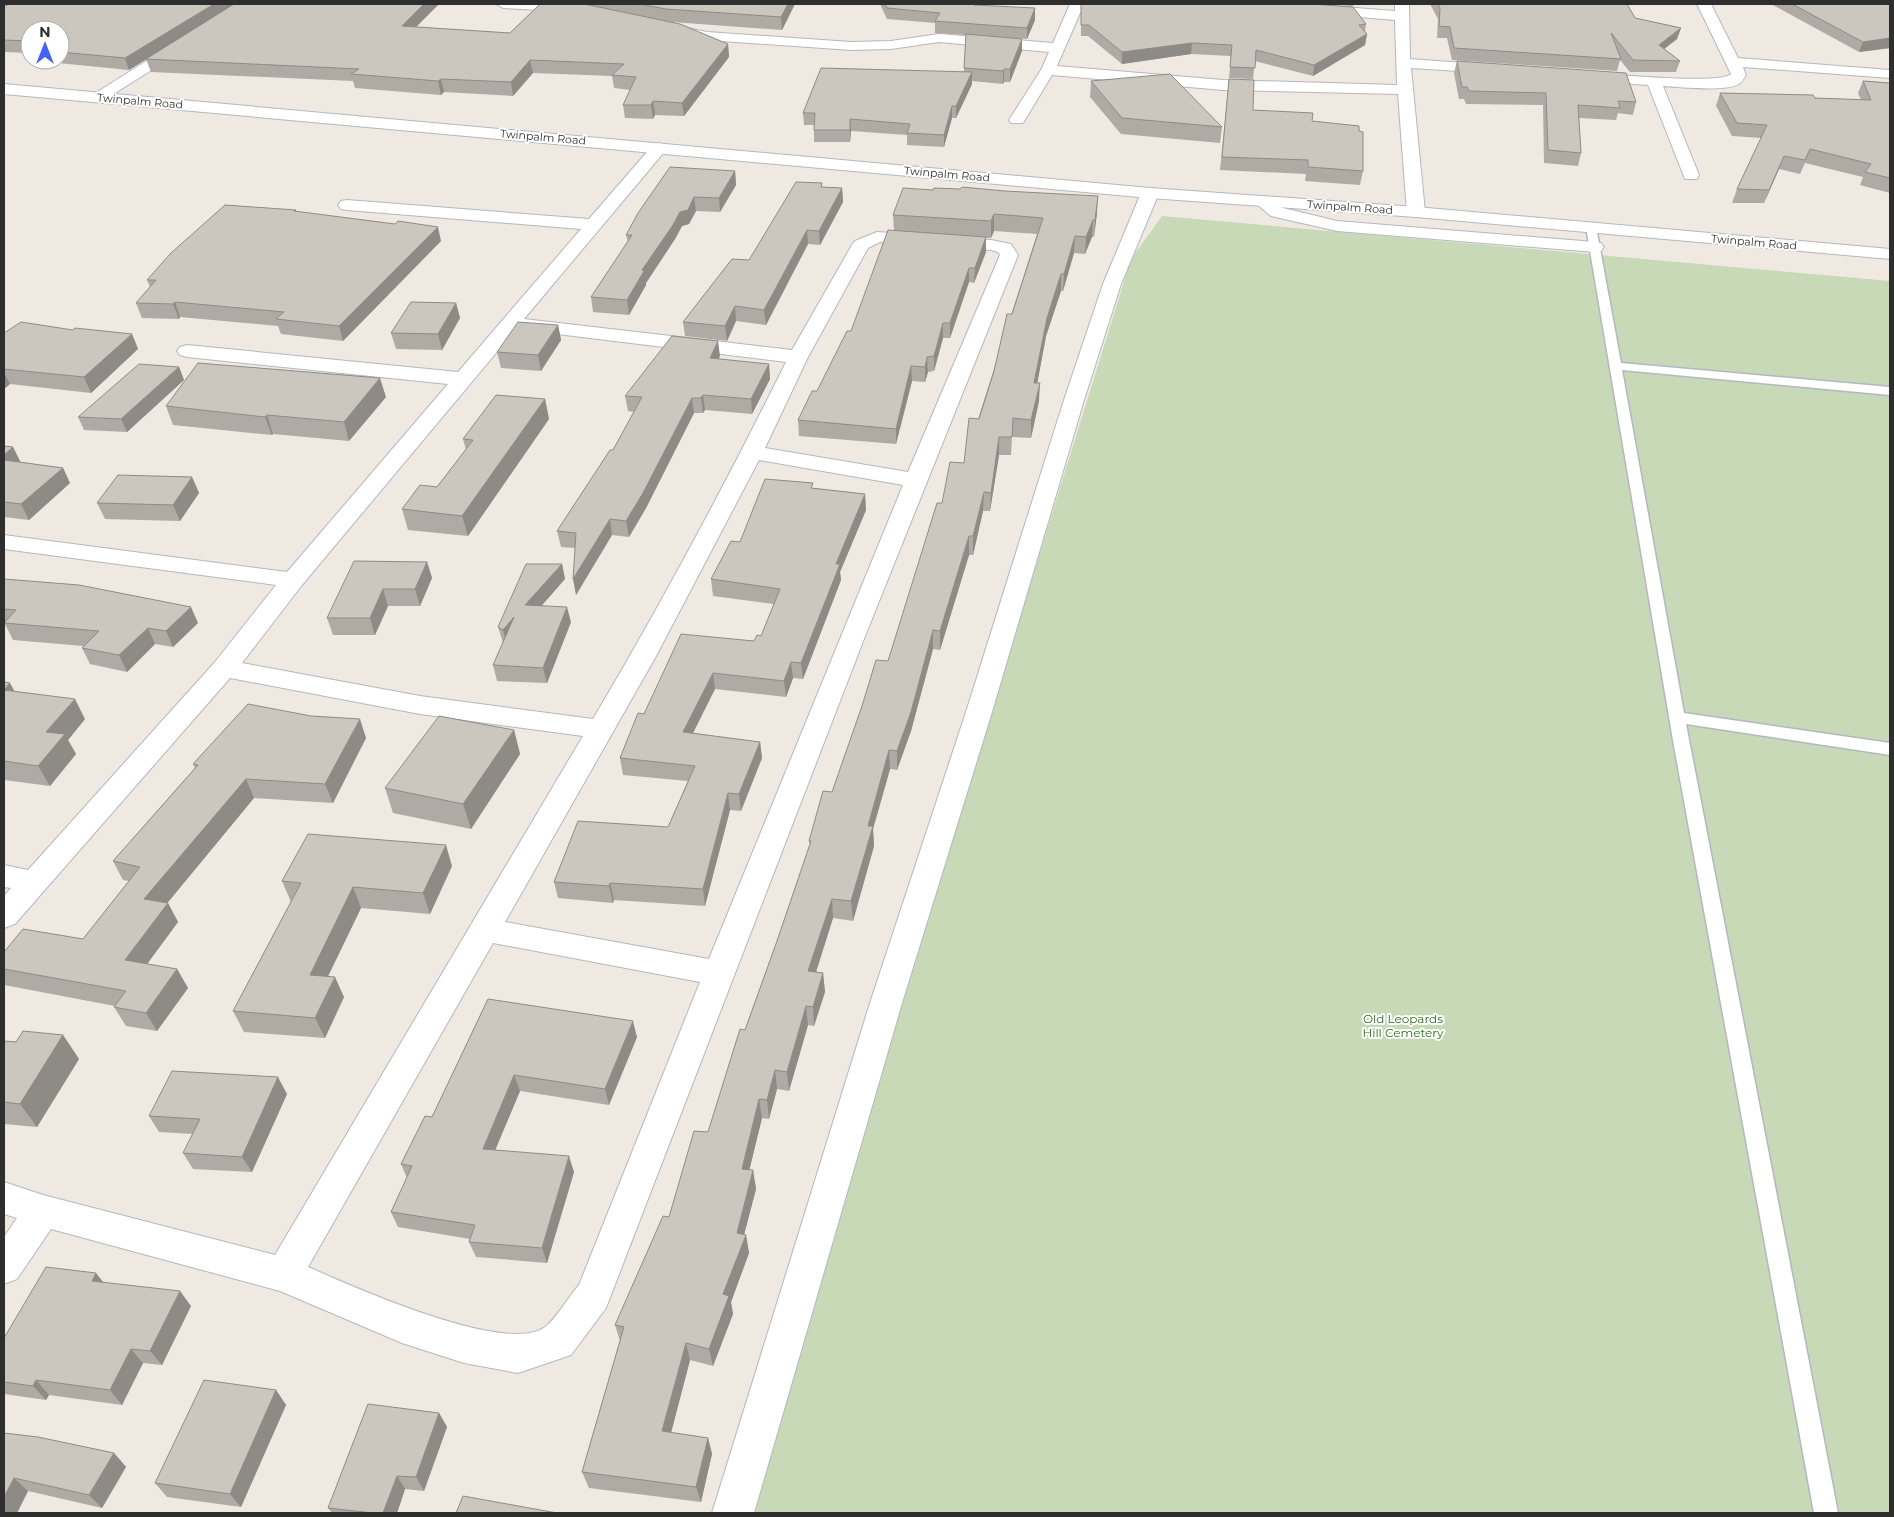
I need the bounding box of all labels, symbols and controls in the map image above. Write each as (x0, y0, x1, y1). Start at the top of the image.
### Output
north arrow (20, 20, 70, 70)
text: N (39, 23, 51, 41)
street label: Twinpalm Road (96, 90, 184, 112)
street label: Twinpalm Road (499, 126, 587, 148)
street label: Twinpalm Road (903, 163, 991, 185)
street label: Twinpalm Road (1307, 197, 1393, 217)
street label: Twinpalm Road (1710, 231, 1798, 253)
park label: Old Leopards Hill Cemetery (1362, 1011, 1444, 1040)

